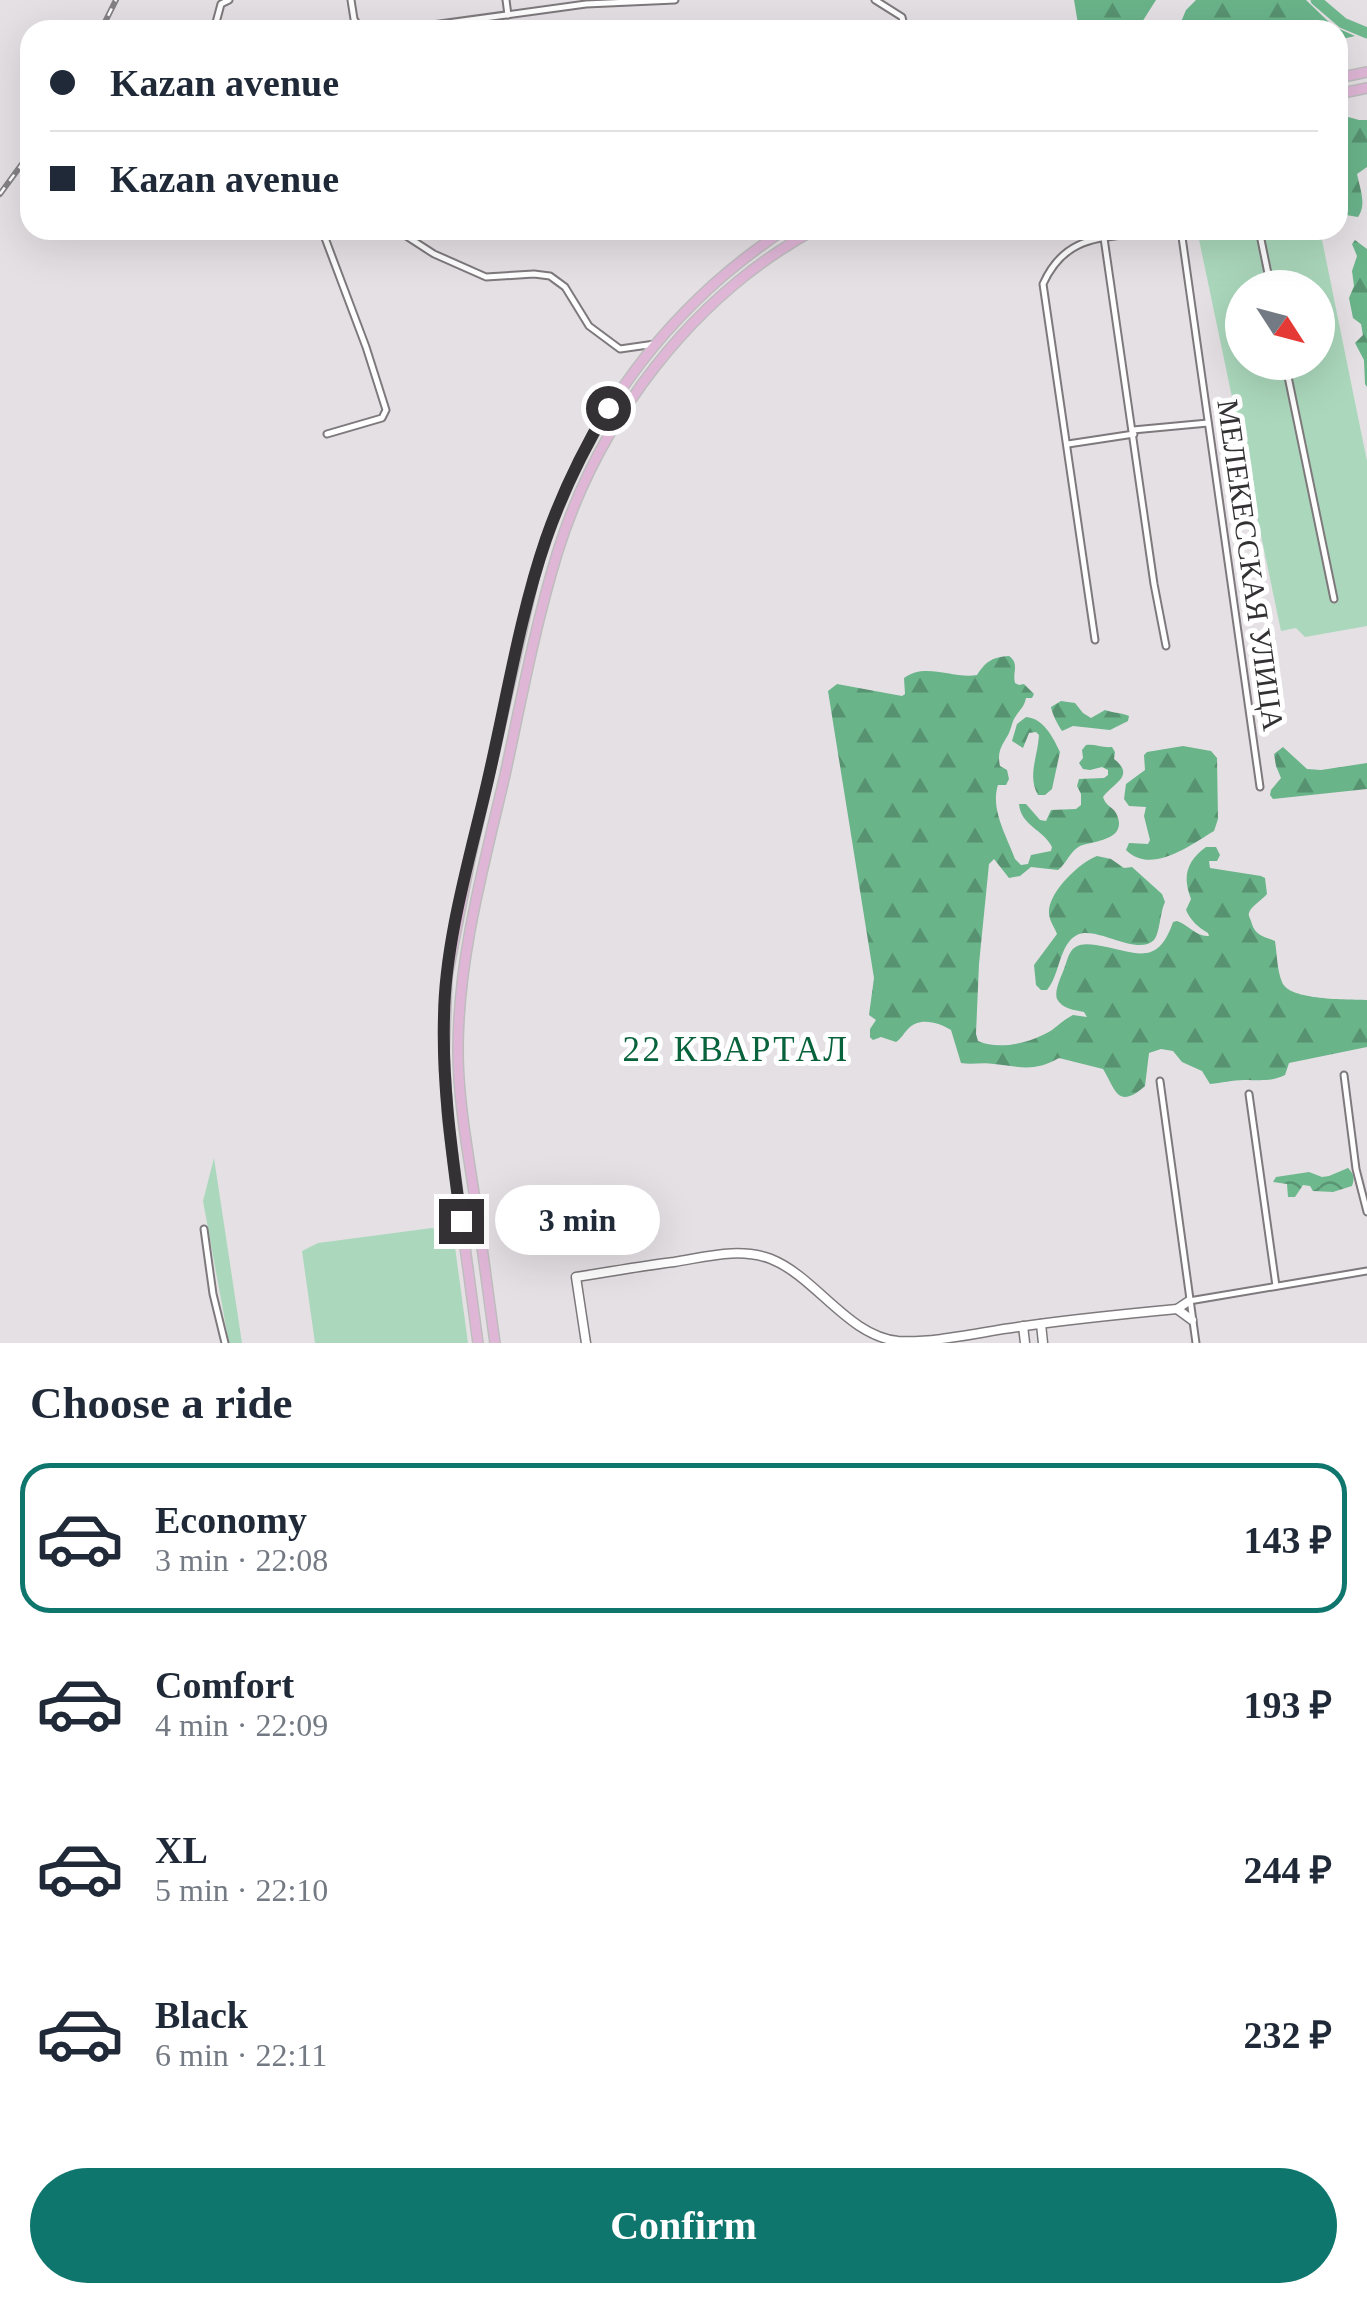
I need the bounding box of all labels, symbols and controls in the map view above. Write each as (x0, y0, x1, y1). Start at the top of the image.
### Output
text: Kazan avenue (110, 62, 339, 104)
text: Kazan avenue (110, 158, 339, 200)
north arrow (1225, 270, 1335, 380)
map controls (1225, 270, 1335, 380)
route start (586, 386, 631, 431)
street label: МЕЛЕКЕССКАЯ УЛИЦА (1211, 397, 1291, 733)
district label: 22 КВАРТАЛ (622, 1030, 850, 1069)
callout: 3 min (496, 1186, 661, 1256)
route end (439, 1199, 484, 1244)
text: 3 min (539, 1202, 616, 1238)
text: Choose a ride (30, 1378, 293, 1428)
icon: car (35, 1493, 125, 1583)
text: Economy (155, 1499, 307, 1541)
text: 143 ₽ (1243, 1519, 1332, 1561)
text: 3 min · 22:08 (155, 1542, 328, 1578)
icon: car (35, 1658, 125, 1748)
text: Comfort (155, 1664, 294, 1706)
text: 193 ₽ (1243, 1684, 1332, 1726)
text: 4 min · 22:09 (155, 1707, 328, 1743)
icon: car (35, 1823, 125, 1913)
text: XL (155, 1829, 208, 1871)
text: 244 ₽ (1243, 1849, 1332, 1891)
text: 5 min · 22:10 (155, 1872, 328, 1908)
icon: car (35, 1988, 125, 2078)
text: Black (155, 1994, 248, 2036)
text: 232 ₽ (1243, 2014, 1332, 2056)
text: 6 min · 22:11 (155, 2037, 327, 2073)
button: Confirm (30, 2168, 1337, 2283)

